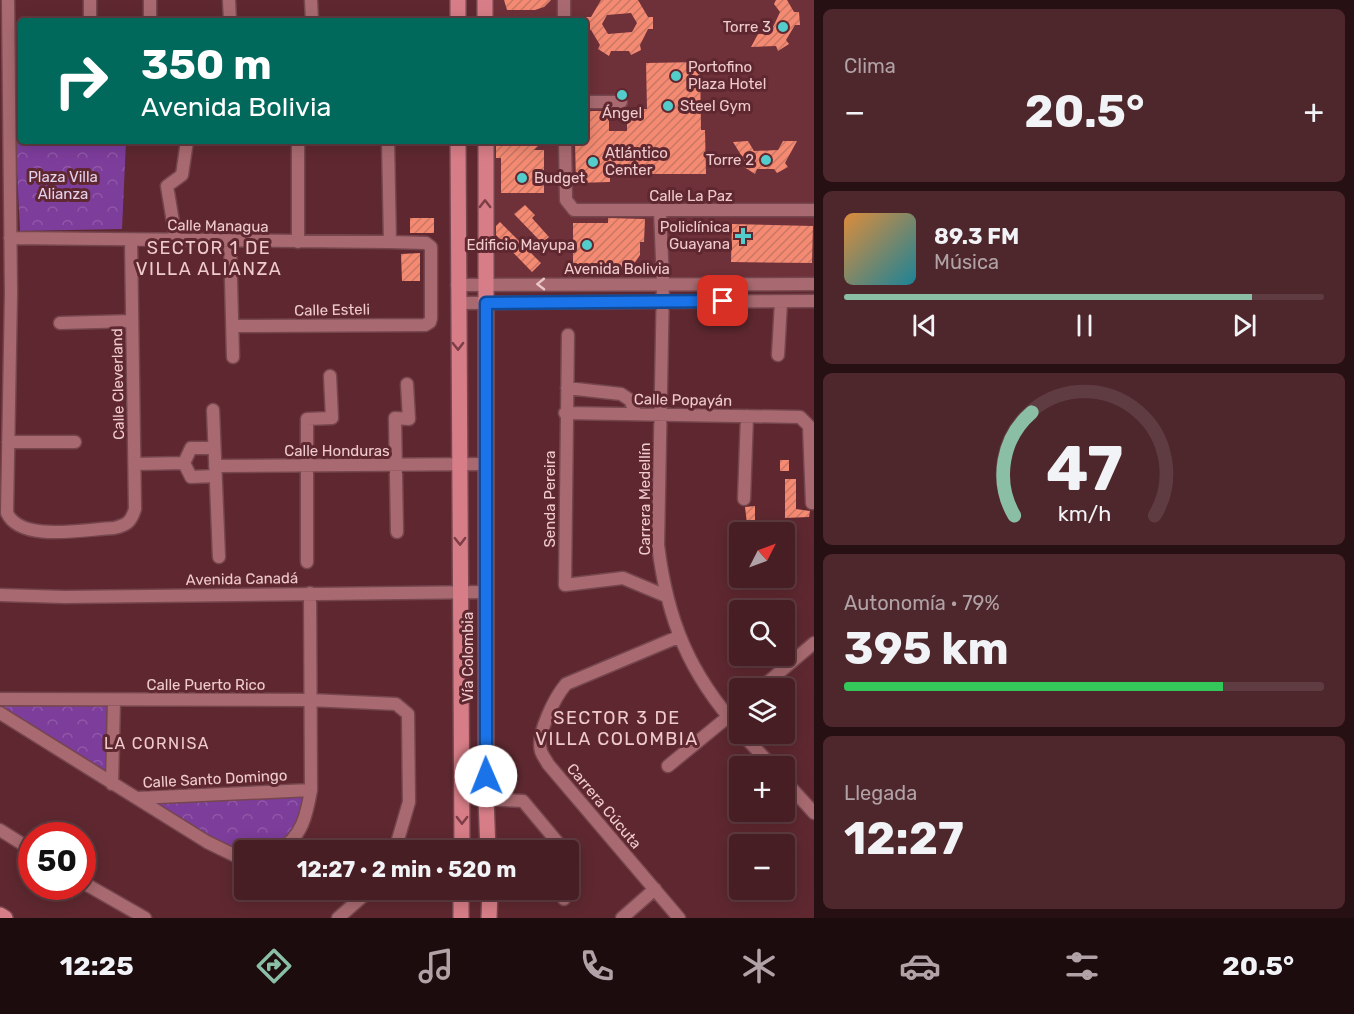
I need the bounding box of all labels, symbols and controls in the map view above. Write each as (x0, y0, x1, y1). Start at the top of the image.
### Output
place label: Torre 3 (723, 18, 771, 36)
marker: Torre 3 (776, 20, 790, 34)
text: 350 m (141, 40, 272, 90)
icon: right (42, 42, 120, 120)
text: Clima (844, 54, 896, 78)
place label: Portofino Plaza Hotel (688, 58, 766, 93)
marker: Portofino Plaza Hotel (669, 69, 683, 83)
text: 20.5° (1025, 85, 1144, 138)
marker: Ángel (615, 88, 629, 102)
text: Avenida Bolivia (141, 91, 331, 123)
text: − (844, 92, 865, 131)
text: + (1303, 92, 1324, 131)
place label: Steel Gym (680, 97, 751, 115)
marker: Steel Gym (661, 99, 675, 113)
place label: Ángel (602, 104, 642, 122)
place label: Atlántico Center (605, 144, 668, 179)
place label: Torre 2 (706, 151, 754, 169)
marker: Torre 2 (759, 153, 773, 167)
marker: Atlántico Center (586, 155, 600, 169)
park label: Plaza Villa Alianza (28, 168, 98, 203)
place label: Budget (534, 169, 585, 187)
marker: Budget (515, 171, 529, 185)
street label: Calle La Paz (649, 187, 733, 205)
one-way arrow (479, 200, 491, 209)
street label: Calle Managua (167, 216, 269, 236)
place label: Policlínica Guayana (660, 218, 730, 253)
text: 89.3 FM (934, 223, 1019, 250)
marker: Policlínica Guayana (734, 227, 752, 245)
place label: Edificio Mayupa (466, 236, 575, 254)
district label: SECTOR 1 DE VILLA ALIANZA (136, 237, 282, 280)
marker: Edificio Mayupa (580, 238, 594, 252)
text: Música (934, 250, 999, 274)
street label: Avenida Bolivia (564, 260, 670, 278)
pin (697, 275, 748, 326)
one-way arrow (537, 278, 546, 290)
icon: arrive (706, 284, 739, 317)
street label: Calle Esteli (294, 300, 370, 320)
icon: previous (908, 309, 941, 342)
icon: pause (1068, 309, 1101, 342)
icon: next (1228, 309, 1261, 342)
street label: Calle Cleverland (108, 328, 128, 440)
one-way arrow (452, 342, 464, 351)
street label: Calle Popayán (634, 390, 732, 410)
text: 47 (1046, 432, 1122, 506)
street label: Calle Honduras (284, 442, 390, 460)
street label: Carrera Medellín (636, 442, 654, 556)
street label: Senda Pereira (541, 450, 559, 548)
text: km/h (1057, 501, 1111, 526)
north arrow (729, 522, 795, 588)
map controls (729, 522, 795, 900)
one-way arrow (454, 537, 466, 546)
street label: Avenida Canadá (186, 569, 298, 589)
text: Autonomía · 79% (844, 591, 1000, 615)
button: search (729, 600, 795, 666)
street label: Vía Colombia (459, 612, 477, 702)
text: 395 km (844, 622, 1009, 675)
street label: Calle Puerto Rico (147, 676, 265, 694)
button: layers (729, 678, 795, 744)
district label: SECTOR 3 DE VILLA COLOMBIA (535, 707, 699, 750)
district label: LA CORNISA (104, 734, 210, 753)
position arrow (454, 744, 518, 808)
button: + (729, 756, 795, 822)
street label: Carrera Cúcuta (563, 760, 645, 852)
street label: Calle Santo Domingo (142, 766, 288, 792)
text: Llegada (844, 781, 917, 805)
text: 12:27 (844, 812, 964, 865)
one-way arrow (456, 816, 468, 825)
speed limit sign: 50 (18, 822, 96, 900)
button: − (729, 834, 795, 900)
text: 12:27 · 2 min · 520 m (297, 856, 516, 883)
icon: directions (253, 945, 295, 987)
icon: music (415, 945, 457, 987)
icon: phone (576, 945, 618, 987)
icon: climate (738, 945, 780, 987)
icon: car (899, 945, 941, 987)
icon: filters (1061, 945, 1103, 987)
text: 12:25 (60, 950, 134, 982)
text: 20.5° (1222, 950, 1294, 982)

